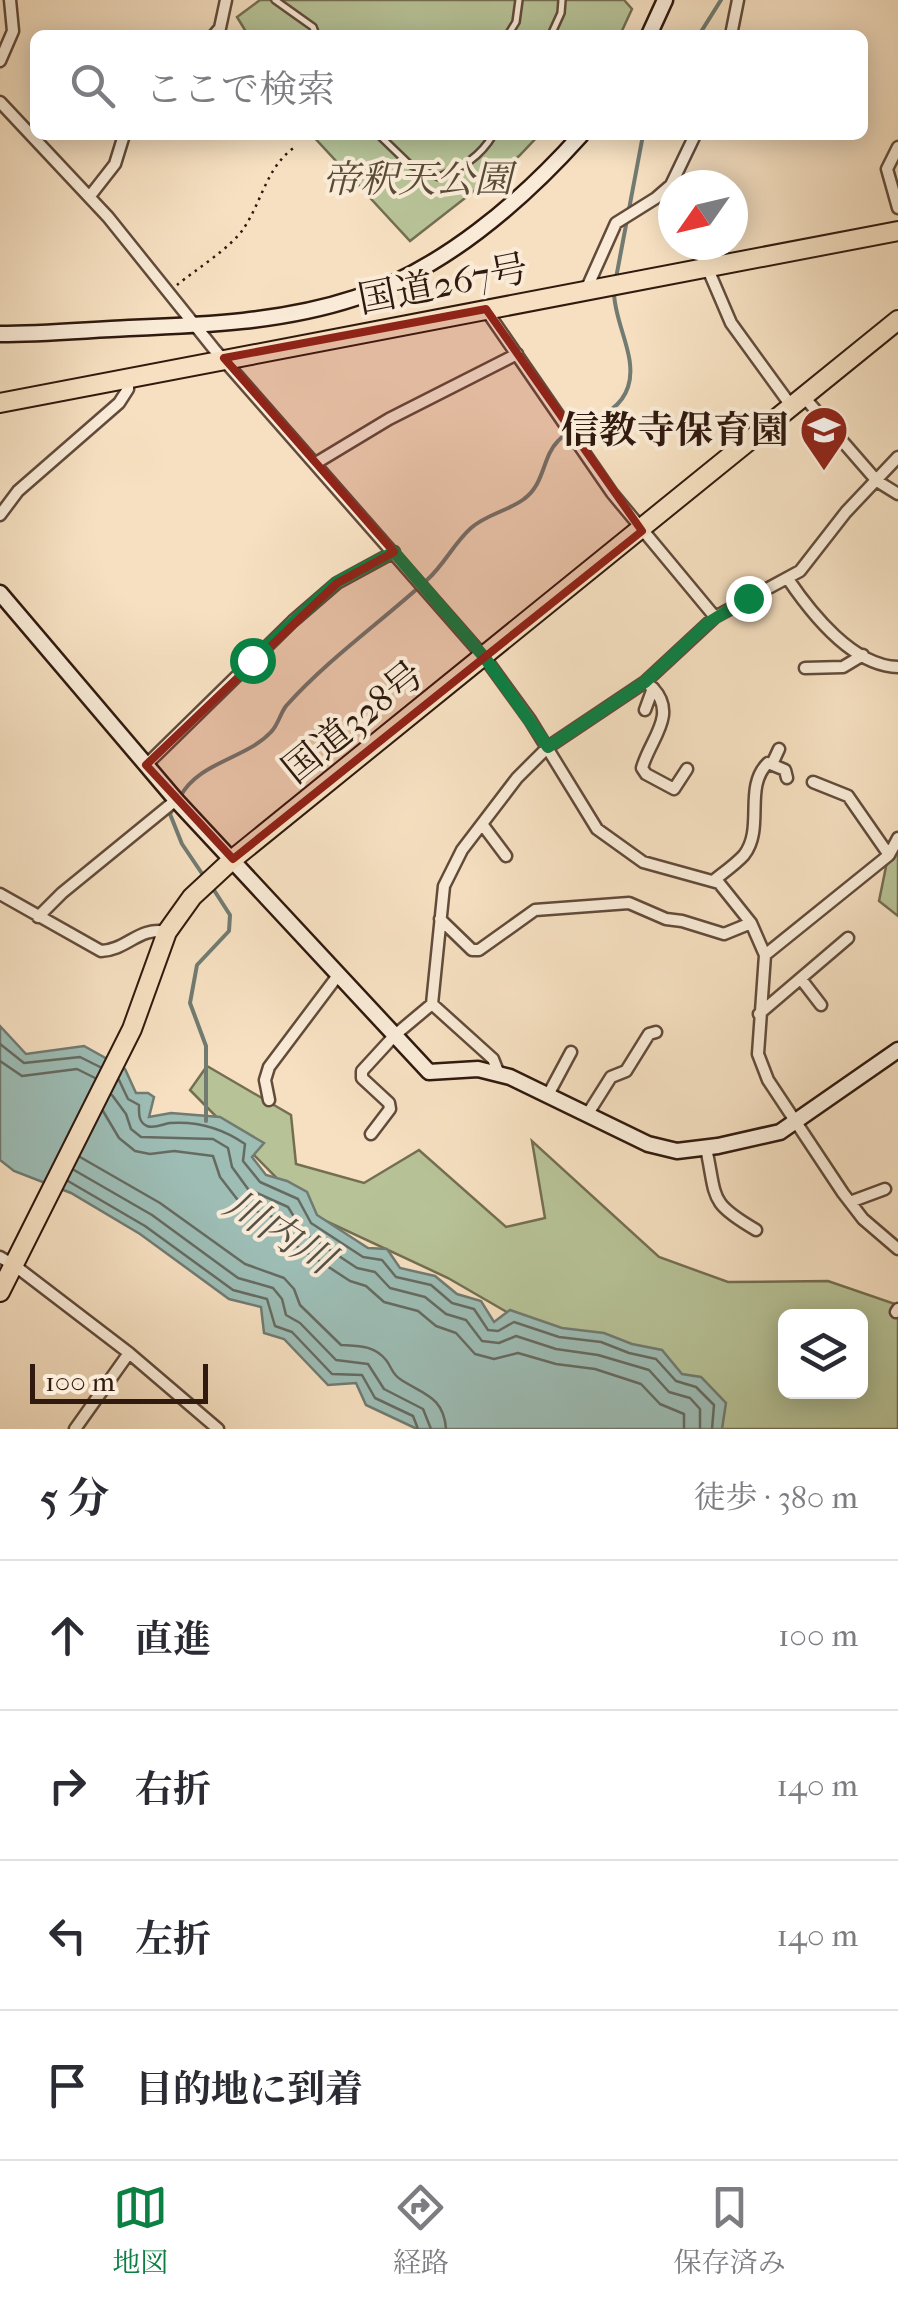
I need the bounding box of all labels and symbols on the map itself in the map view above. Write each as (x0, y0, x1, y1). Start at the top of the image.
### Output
park label: 帝釈天公園 (322, 157, 518, 202)
north arrow (658, 170, 748, 260)
street label: 国道267号 (354, 245, 532, 323)
school or university icon: 信教寺保育園 (798, 404, 850, 472)
place label: 信教寺保育園 (561, 408, 789, 453)
route end (726, 576, 772, 622)
route start (230, 638, 276, 684)
street label: 国道328号 (273, 652, 433, 792)
water label: 川内川 (216, 1181, 345, 1285)
scale bar (30, 1359, 208, 1404)

